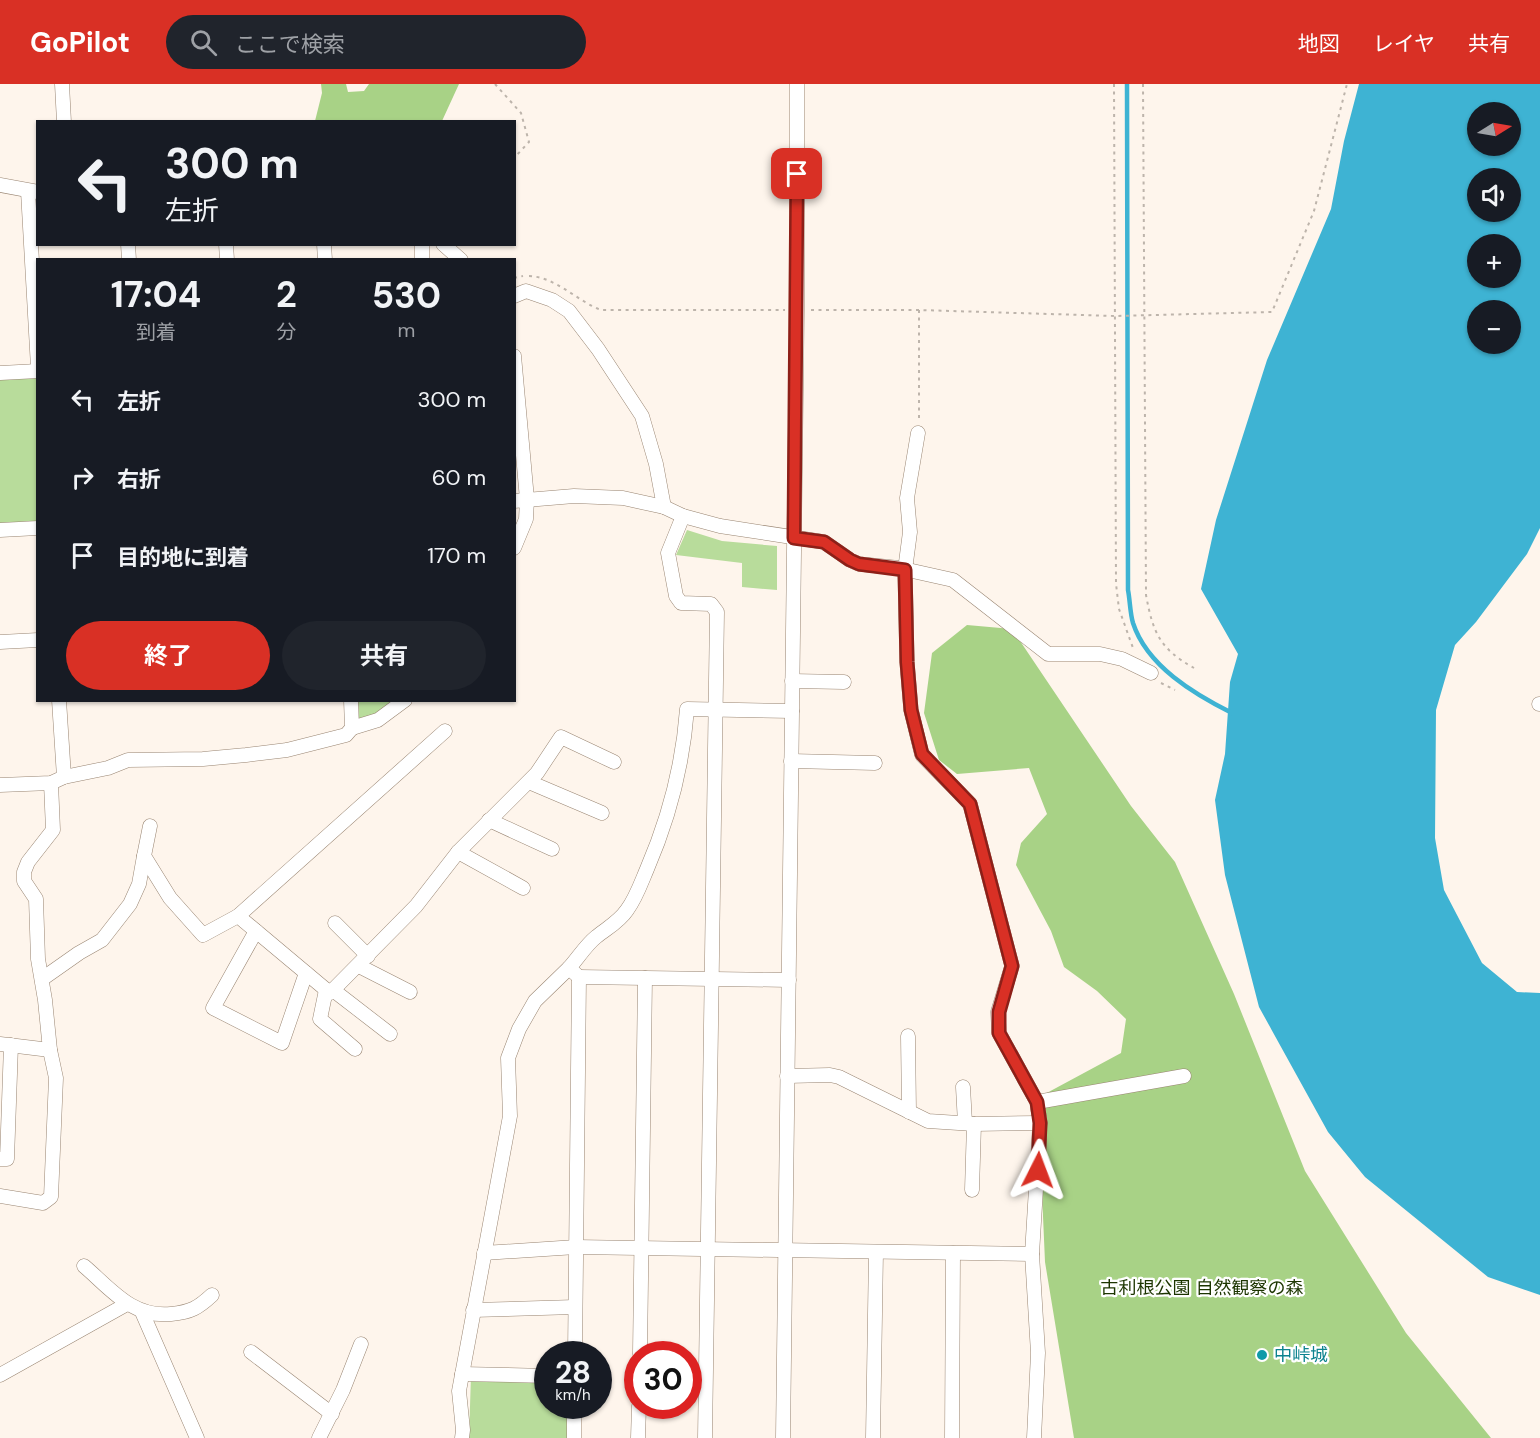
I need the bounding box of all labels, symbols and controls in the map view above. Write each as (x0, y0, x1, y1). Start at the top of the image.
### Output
search box (166, 15, 586, 69)
text: GoPilot (30, 24, 130, 61)
icon: search (187, 26, 220, 59)
text: ここで検索 (235, 30, 345, 59)
text: 地図 (1298, 30, 1340, 58)
text: レイヤ (1373, 30, 1435, 58)
text: 共有 (1468, 30, 1510, 58)
north arrow (1467, 102, 1521, 156)
map controls (1467, 102, 1521, 354)
text: 300 m (165, 136, 299, 191)
icon: left (66, 144, 144, 222)
pin (771, 148, 822, 199)
icon: arrive (780, 157, 813, 190)
button: sound (1467, 168, 1521, 222)
text: 左折 (165, 193, 219, 228)
button: + (1467, 234, 1521, 288)
text: 17:04 (111, 271, 201, 318)
text: 2 (276, 271, 297, 318)
text: 530 (372, 272, 441, 319)
button: − (1467, 300, 1521, 354)
text: m (398, 317, 415, 343)
text: 到着 (136, 319, 176, 345)
text: 分 (276, 319, 296, 345)
icon: left (66, 383, 99, 416)
text: 300 m (417, 385, 486, 414)
text: 左折 (117, 387, 161, 416)
icon: right (66, 461, 99, 494)
text: 60 m (432, 463, 486, 492)
text: 右折 (117, 465, 161, 494)
icon: arrive (66, 539, 99, 572)
text: 170 m (427, 541, 486, 570)
text: 目的地に到着 (117, 543, 249, 572)
button: 終了 (66, 621, 270, 690)
button: 共有 (282, 621, 486, 690)
position arrow (1006, 1138, 1070, 1202)
park label: 古利根公園 自然観察の森 (1101, 1276, 1303, 1300)
speed limit sign: 30 (624, 1341, 702, 1419)
place label: 中峠城 (1274, 1343, 1328, 1367)
marker: 中峠城 (1255, 1348, 1269, 1362)
text: 28 (555, 1353, 591, 1392)
text: km/h (555, 1385, 591, 1405)

